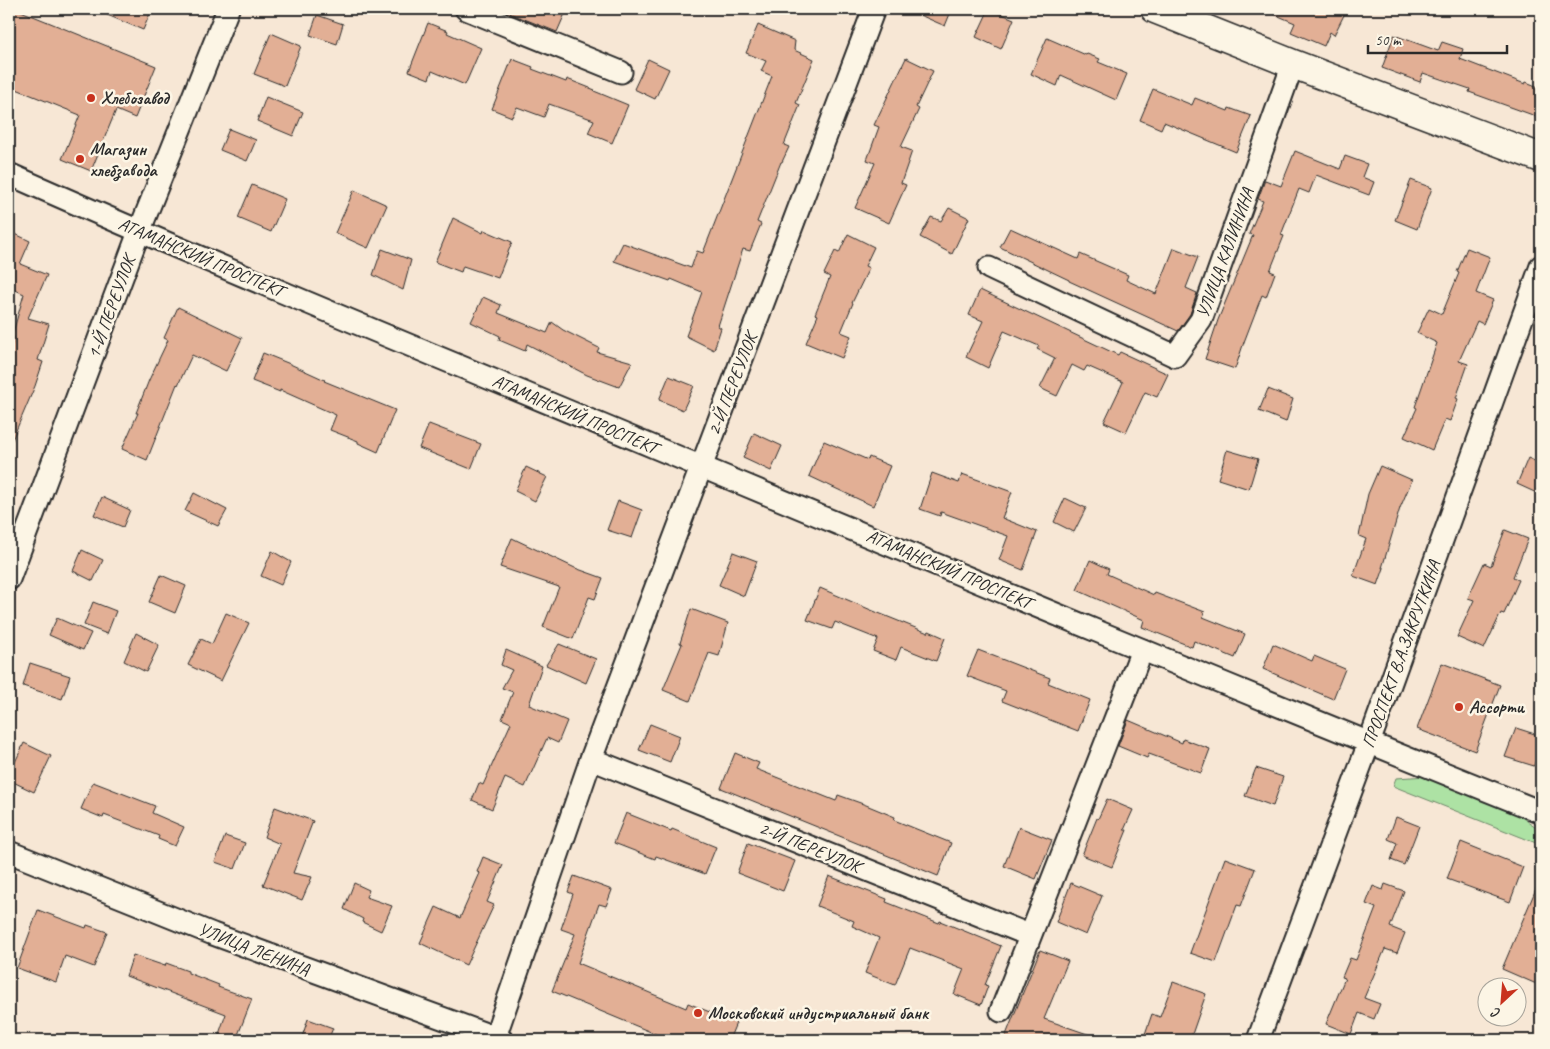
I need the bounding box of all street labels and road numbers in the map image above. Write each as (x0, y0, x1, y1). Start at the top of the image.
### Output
street label: УЛИЦА КАЛИНИНА (1191, 184, 1259, 321)
street label: АТАМАНСКИЙ ПРОСПЕКТ (115, 212, 291, 304)
street label: 1-Й ПЕРЕУЛОК (82, 249, 141, 361)
street label: 2-Й ПЕРЕУЛОК (702, 326, 763, 438)
street label: АТАМАНСКИЙ ПРОСПЕКТ (489, 369, 665, 461)
street label: АТАМАНСКИЙ ПРОСПЕКТ (863, 524, 1039, 616)
street label: ПРОСПЕКТ В.А.ЗАКРУТКИНА (1357, 557, 1445, 751)
street label: 2-Й ПЕРЕУЛОК (756, 817, 868, 879)
street label: УЛИЦА ЛЕНИНА (195, 918, 314, 981)

